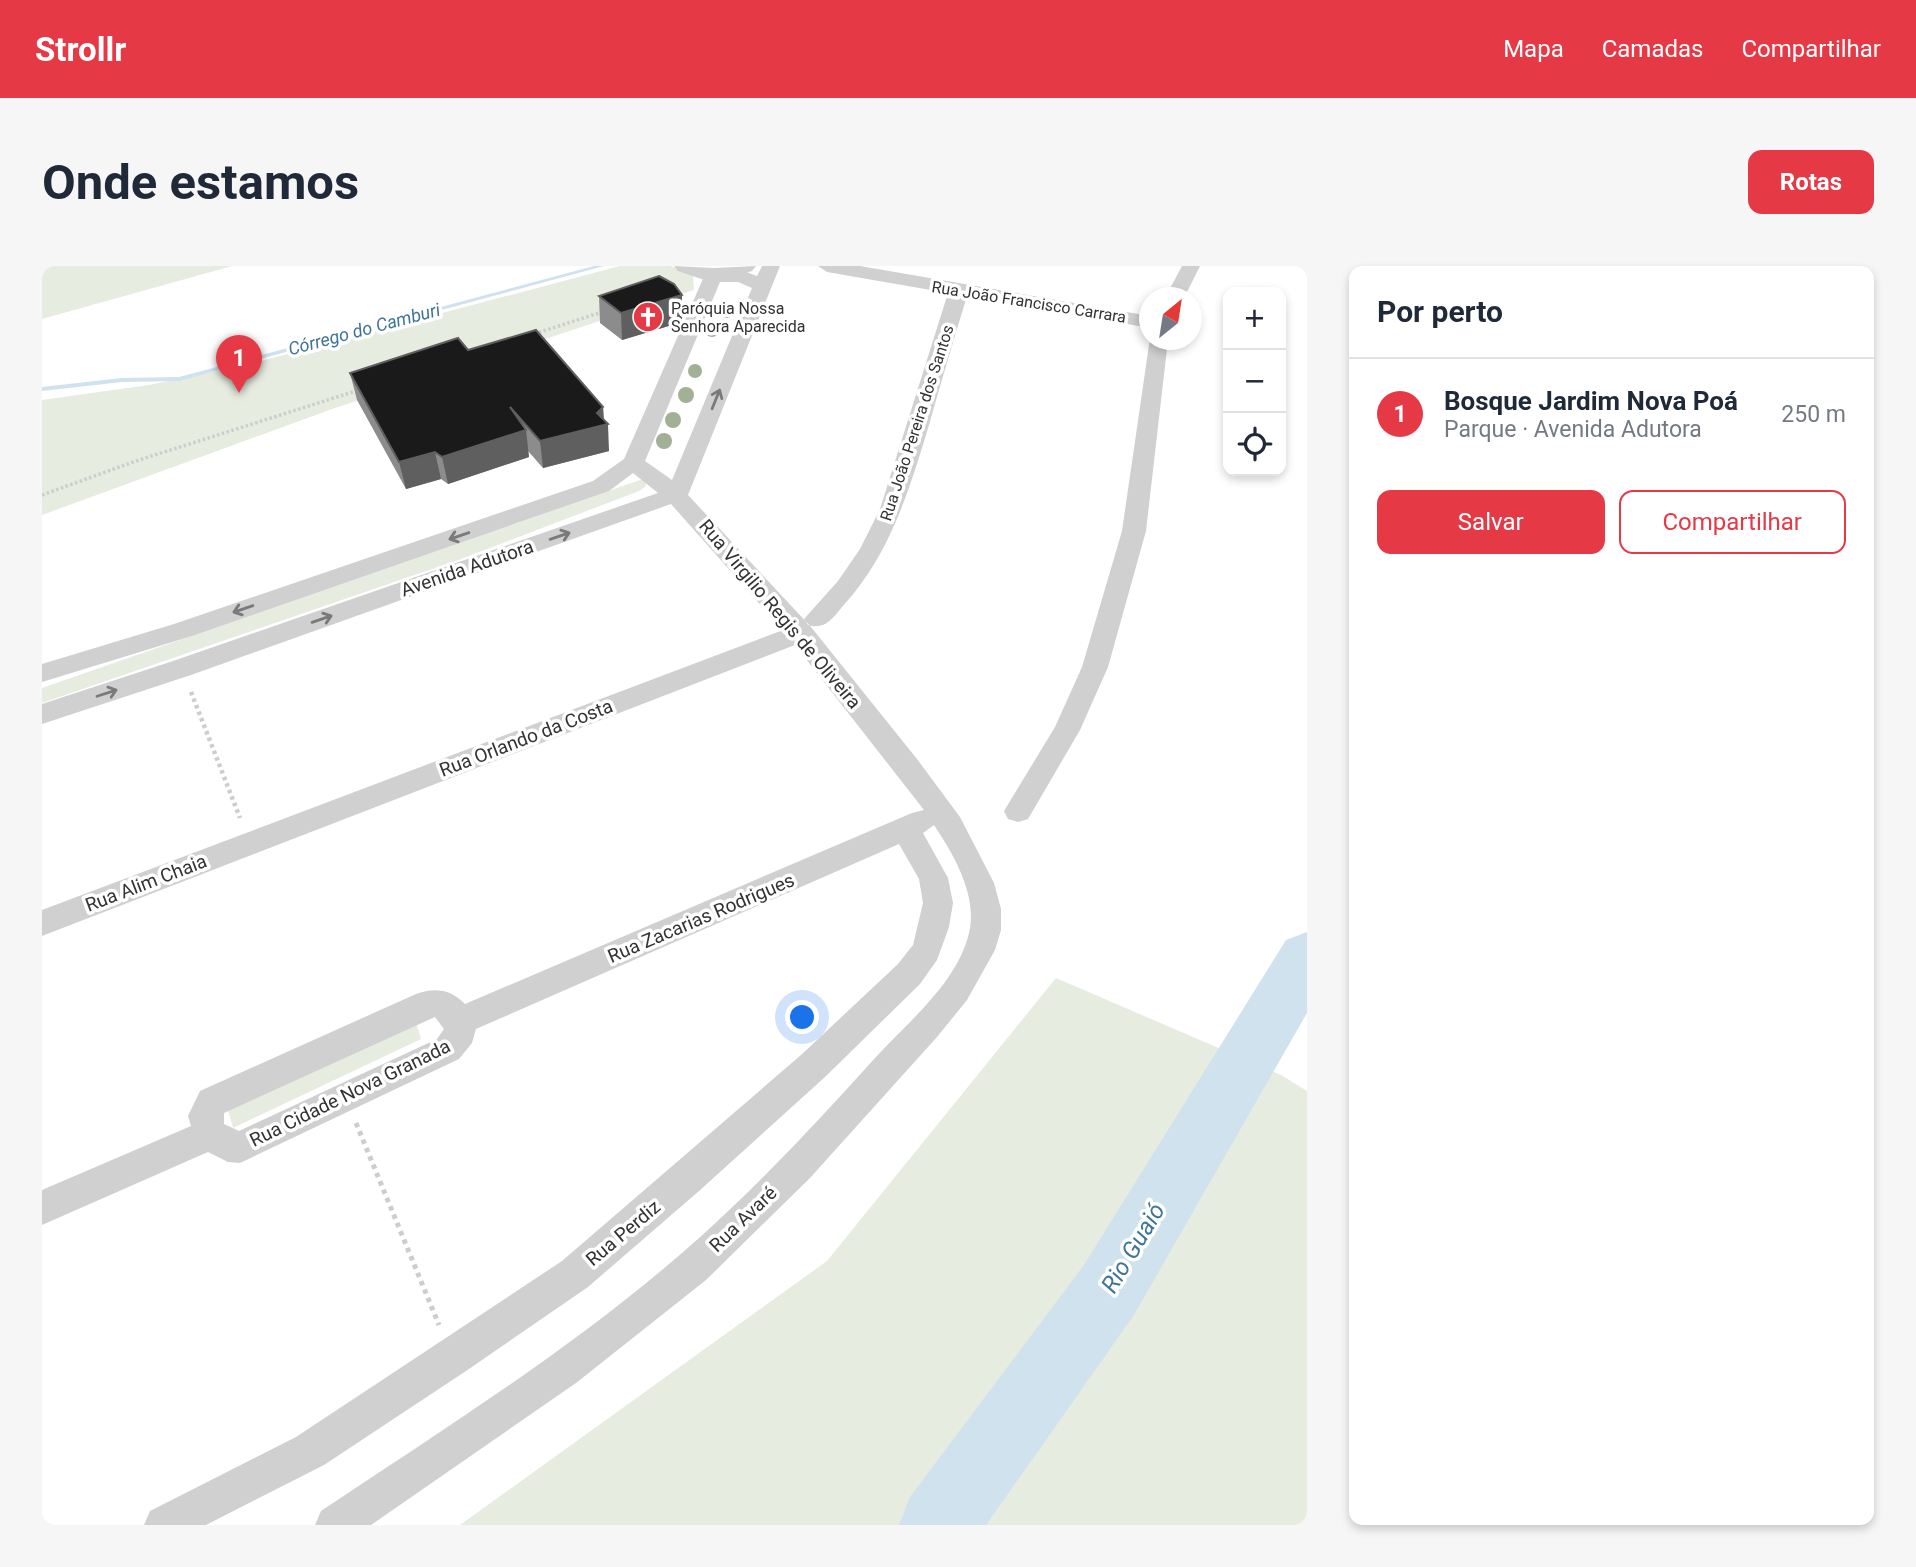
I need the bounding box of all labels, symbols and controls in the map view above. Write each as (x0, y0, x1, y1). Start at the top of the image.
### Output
text: Strollr (35, 30, 126, 69)
text: Mapa (1503, 35, 1564, 63)
text: Camadas (1602, 35, 1703, 63)
text: Compartilhar (1741, 35, 1881, 63)
button: Rotas (1748, 150, 1874, 214)
text: Onde estamos (42, 154, 359, 211)
street label: Rua João Francisco Carrara (930, 277, 1128, 327)
north arrow (1139, 287, 1202, 350)
map controls (1223, 287, 1286, 476)
button: + (1223, 287, 1286, 350)
text: Por perto (1377, 294, 1503, 329)
water label: Córrego do Camburi (286, 298, 443, 359)
place label: Paróquia Nossa Senhora Aparecida (671, 299, 805, 336)
church icon: Paróquia Nossa Senhora Aparecida (631, 300, 665, 334)
street label: Rua João Pereira dos Santos (876, 323, 958, 523)
pin: 1 (216, 335, 262, 393)
button: − (1223, 350, 1286, 413)
text: Bosque Jardim Nova Poá (1444, 386, 1738, 416)
one-way arrow (711, 389, 724, 410)
text: 1 (1393, 401, 1407, 428)
text: 250 m (1781, 401, 1846, 428)
button: locate (1223, 413, 1286, 476)
text: Parque · Avenida Adutora (1444, 416, 1702, 443)
button: Salvar (1377, 490, 1605, 554)
button: Compartilhar (1619, 490, 1846, 554)
street label: Rua Virgilio Regis de Oliveira (694, 515, 866, 713)
one-way arrow (548, 528, 570, 541)
one-way arrow (448, 531, 470, 543)
street label: Avenida Adutora (398, 535, 536, 601)
one-way arrow (233, 604, 255, 616)
one-way arrow (311, 612, 333, 625)
one-way arrow (95, 686, 117, 698)
street label: Rua Orlando da Costa (436, 694, 616, 782)
street label: Rua Alim Chaia (82, 849, 210, 917)
street label: Rua Zacarias Rodrigues (604, 868, 798, 968)
your location (785, 1000, 819, 1034)
street label: Rua Cidade Nova Granada (246, 1034, 454, 1152)
street label: Rua Avaré (704, 1181, 782, 1257)
street label: Rua Perdiz (581, 1195, 665, 1271)
water label: Rio Guaió (1095, 1198, 1171, 1298)

